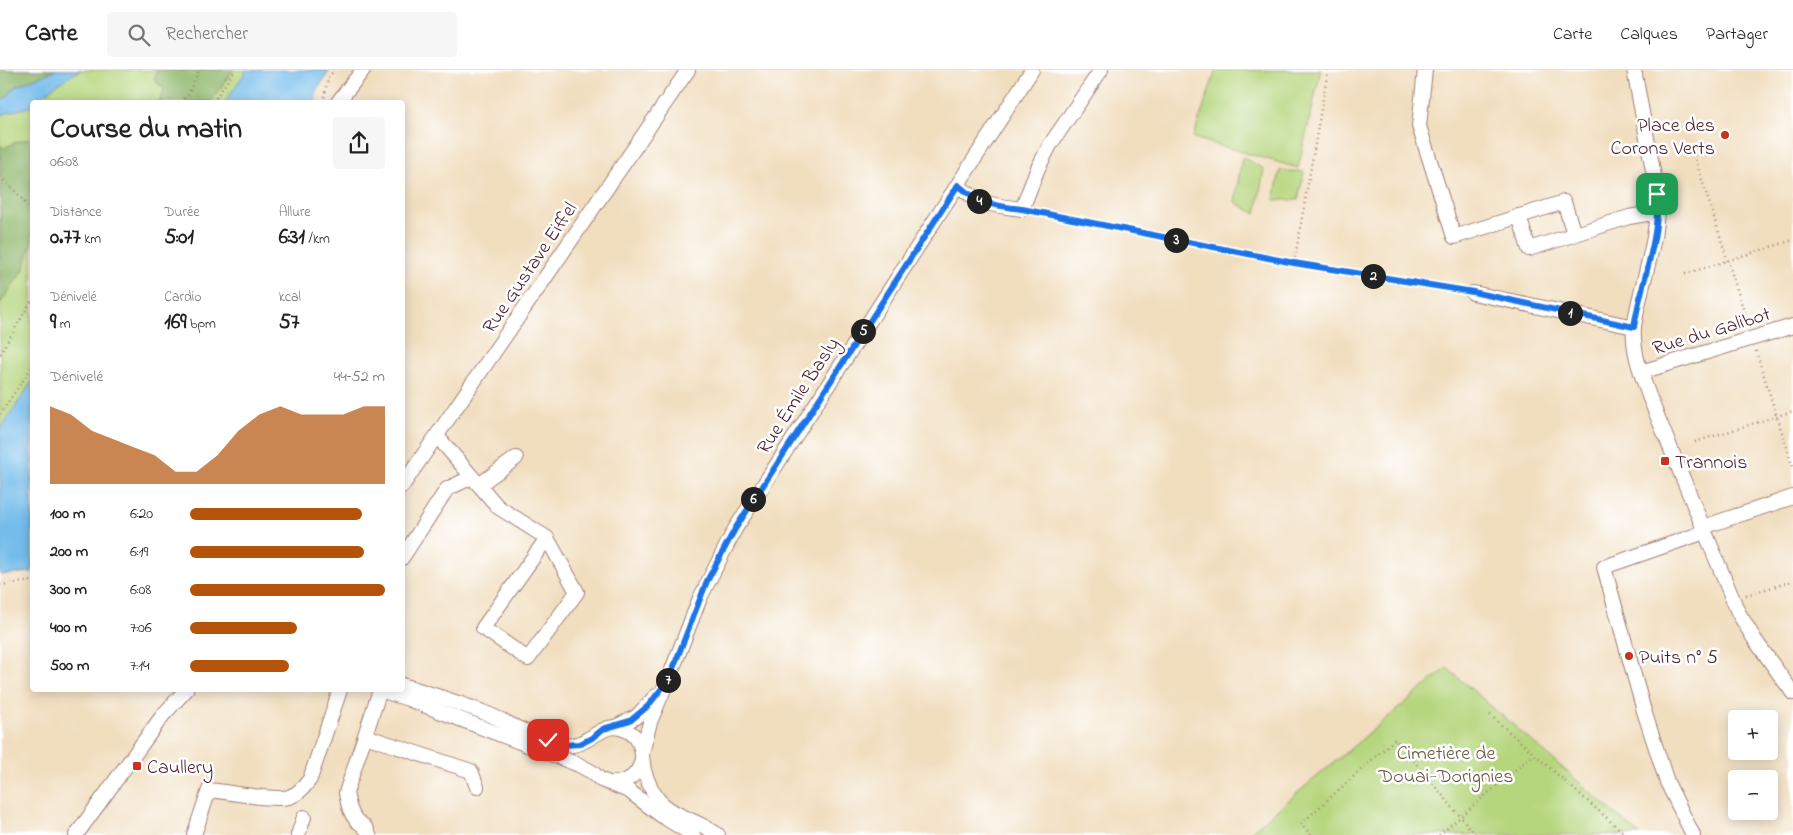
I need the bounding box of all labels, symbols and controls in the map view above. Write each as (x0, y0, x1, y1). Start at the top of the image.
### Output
search box (107, 12, 457, 57)
text: Carte (25, 17, 77, 52)
icon: search (125, 21, 153, 49)
text: Rechercher (165, 21, 248, 48)
text: Carte (1553, 22, 1592, 48)
text: Calques (1620, 22, 1678, 48)
text: Partager (1706, 22, 1768, 48)
text: Course du matin (50, 110, 242, 151)
place label: Place des Corons Verts (1611, 112, 1715, 164)
button: share (333, 117, 385, 169)
marker: Place des Corons Verts (1719, 129, 1731, 141)
text: 06:08 (50, 150, 78, 174)
pin (1636, 173, 1678, 215)
icon: arrive (1643, 180, 1671, 208)
pin: 4 (966, 188, 992, 214)
text: 4 (977, 191, 982, 212)
street label: Rue Gustave Eiffel (476, 197, 586, 340)
text: Distance (50, 202, 102, 223)
text: Durée (164, 202, 199, 223)
text: Allure (279, 202, 311, 223)
text: 0.77 (50, 223, 81, 253)
text: 5:01 (164, 223, 194, 253)
text: 6:31 (279, 223, 305, 253)
pin: 3 (1164, 228, 1188, 252)
text: km (81, 229, 101, 250)
text: /km (305, 229, 330, 250)
text: 3 (1174, 230, 1179, 251)
pin: 2 (1360, 264, 1386, 288)
text: 2 (1370, 266, 1377, 287)
text: Dénivelé (50, 287, 97, 308)
text: Cardio (164, 287, 202, 308)
text: kcal (279, 287, 301, 308)
pin: 1 (1558, 300, 1582, 326)
street label: Rue du Galibot (1649, 301, 1775, 364)
text: 1 (1568, 303, 1573, 324)
text: 9 (50, 308, 56, 338)
text: 169 (164, 308, 187, 338)
text: 57 (279, 308, 299, 338)
text: m (56, 314, 71, 335)
text: bpm (187, 314, 216, 335)
pin: 5 (850, 318, 876, 344)
text: 5 (859, 321, 868, 342)
street label: Rue Émile Basly (750, 332, 848, 460)
text: Dénivelé (50, 365, 103, 389)
text: 44–52 m (334, 365, 385, 389)
place label: Trannois (1675, 449, 1747, 478)
marker: Trannois (1659, 455, 1671, 467)
pin: 6 (740, 486, 766, 512)
text: 6 (750, 489, 757, 510)
text: 100 m (50, 502, 85, 526)
text: 6:20 (130, 502, 153, 526)
text: 200 m (50, 540, 88, 564)
text: 6:19 (130, 540, 148, 564)
text: 300 m (50, 578, 87, 602)
text: 6:08 (130, 578, 151, 602)
text: 400 m (50, 616, 87, 640)
text: 7:06 (130, 616, 152, 640)
place label: Puits n° 5 (1639, 644, 1718, 673)
marker: Puits n° 5 (1623, 650, 1635, 662)
text: 500 m (50, 654, 89, 678)
text: 7:14 (130, 654, 150, 678)
pin: 7 (656, 668, 680, 692)
text: 7 (666, 670, 671, 691)
map controls (1728, 710, 1778, 820)
button: + (1728, 710, 1778, 760)
pin (527, 719, 569, 761)
icon: check (534, 726, 562, 754)
park label: Cimetière de Douai-Dorignies (1378, 740, 1513, 793)
place label: Caullery (147, 754, 213, 783)
marker: Caullery (131, 760, 143, 772)
button: − (1728, 770, 1778, 820)

